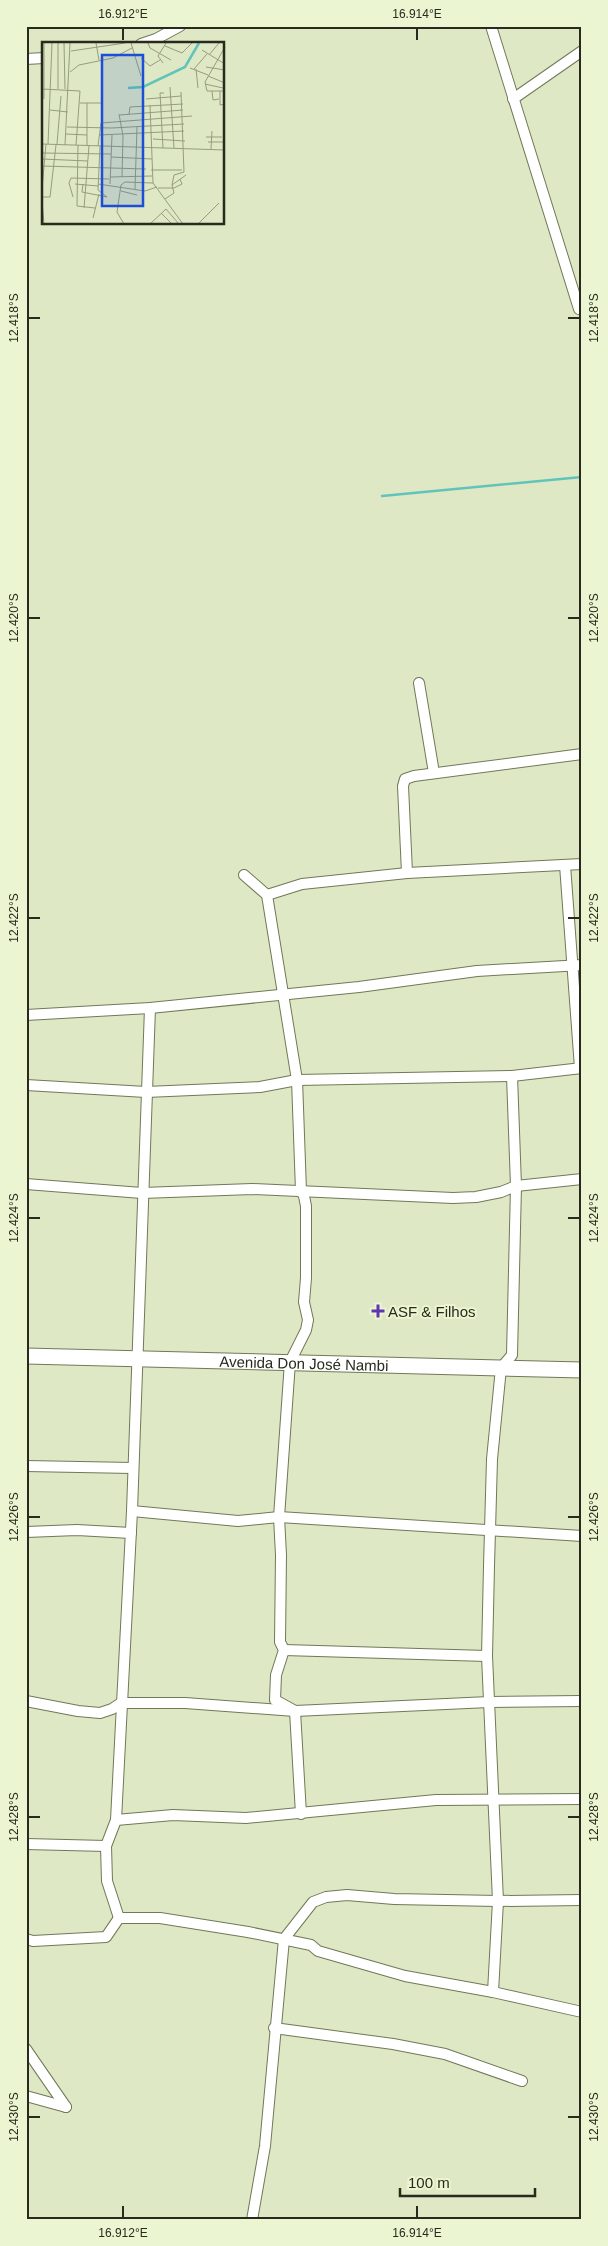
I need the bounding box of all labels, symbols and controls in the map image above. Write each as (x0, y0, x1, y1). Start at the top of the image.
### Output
text: 16.912°E (98, 7, 148, 21)
text: 16.914°E (392, 7, 442, 21)
inset map (42, 42, 225, 225)
text: 12.418°S (7, 293, 21, 343)
text: 12.418°S (587, 293, 601, 343)
text: 12.420°S (7, 593, 21, 643)
text: 12.420°S (587, 593, 601, 643)
text: 12.422°S (7, 893, 21, 943)
text: 12.422°S (587, 893, 601, 943)
text: 12.424°S (7, 1193, 21, 1243)
text: 12.424°S (587, 1193, 601, 1243)
place label: ASF & Filhos (388, 1303, 476, 1320)
marker: ASF & Filhos (372, 1305, 384, 1317)
street label: Avenida Don José Nambi (219, 1352, 389, 1374)
text: 12.426°S (7, 1492, 21, 1542)
text: 12.426°S (587, 1492, 601, 1542)
text: 12.428°S (7, 1792, 21, 1842)
text: 12.428°S (587, 1792, 601, 1842)
text: 12.430°S (7, 2092, 21, 2142)
text: 12.430°S (587, 2092, 601, 2142)
scale bar (400, 2166, 536, 2198)
text: 100 m (408, 2174, 450, 2191)
text: 16.912°E (98, 2226, 148, 2240)
text: 16.914°E (392, 2226, 442, 2240)

